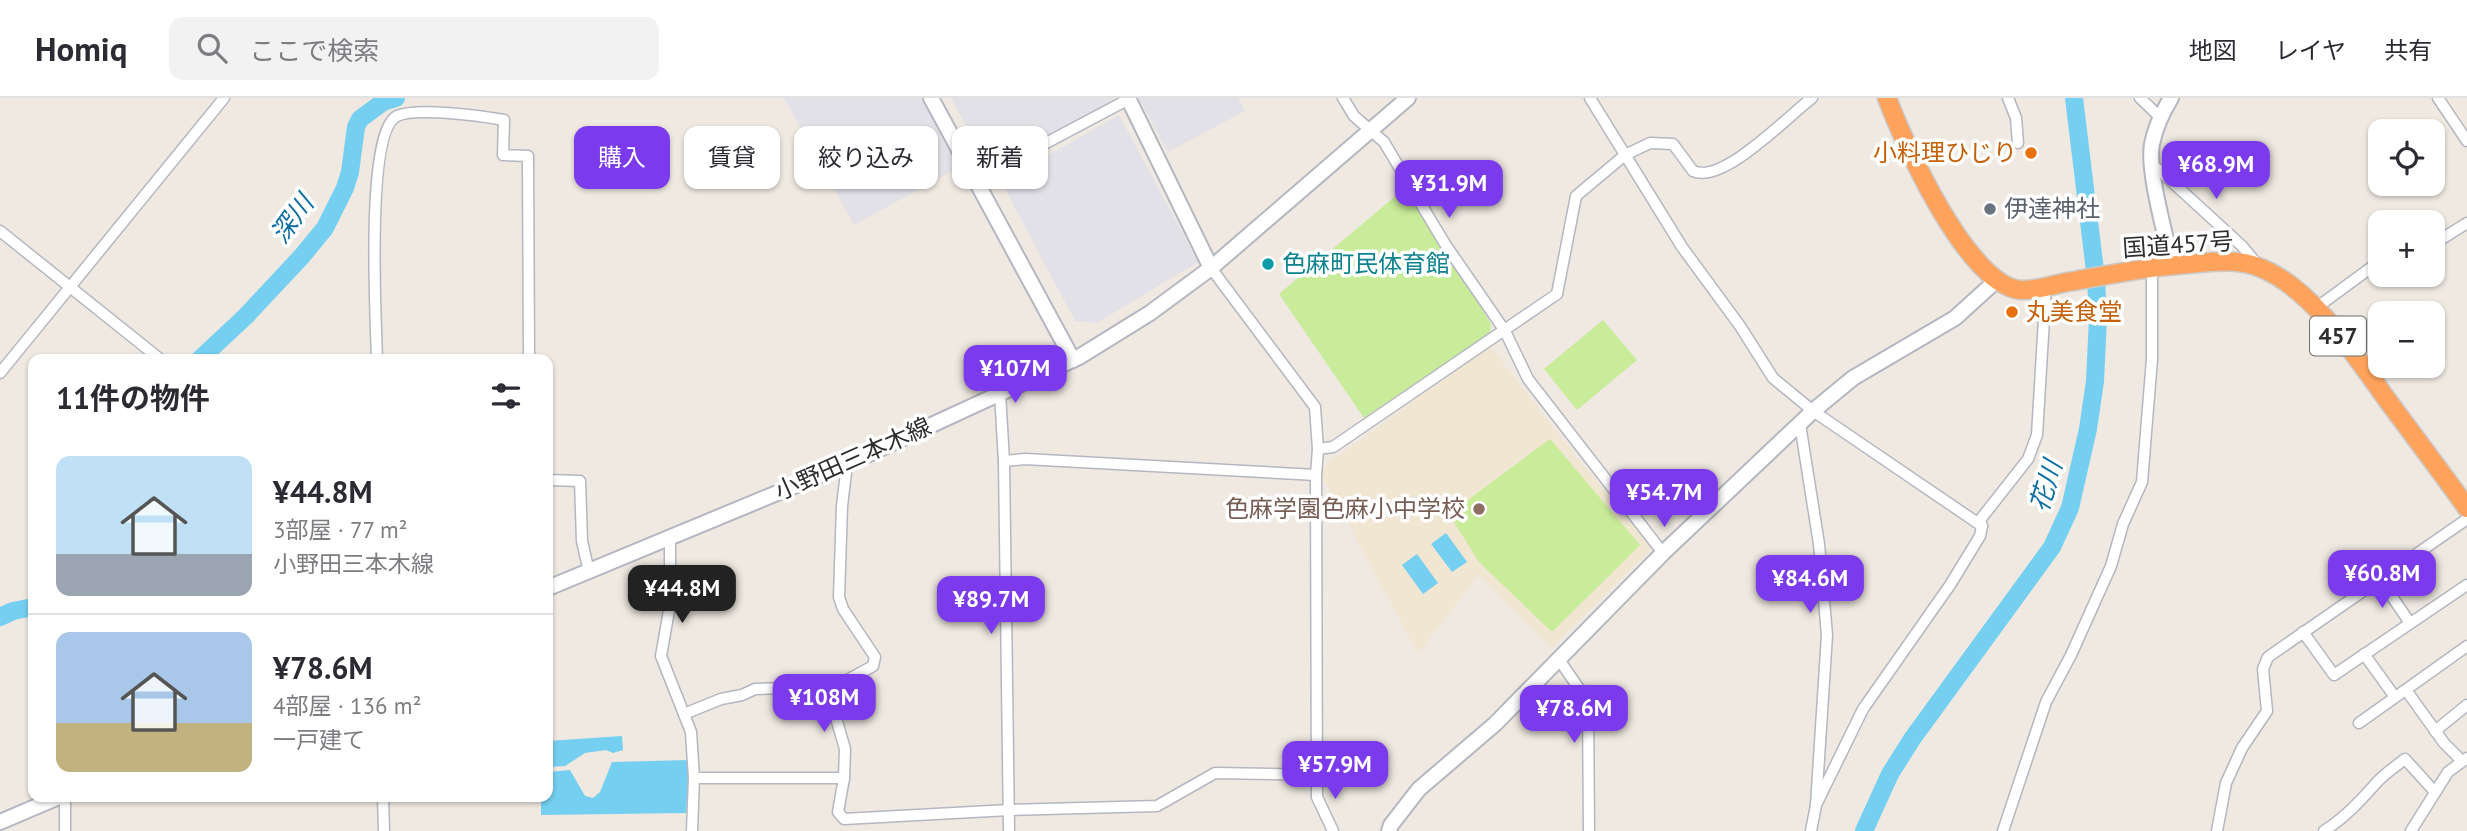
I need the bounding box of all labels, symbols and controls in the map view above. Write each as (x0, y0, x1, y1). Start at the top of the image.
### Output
search box (169, 17, 659, 80)
text: Homiq (35, 27, 127, 70)
icon: search (193, 29, 231, 67)
text: ここで検索 (249, 34, 379, 67)
text: 地図 (2189, 35, 2237, 66)
text: レイヤ (2275, 35, 2346, 66)
text: 共有 (2384, 35, 2432, 66)
map controls (2368, 119, 2445, 378)
button: locate (2368, 119, 2445, 196)
chip: 購入 (574, 126, 670, 189)
chip: 賃貸 (684, 126, 780, 189)
chip: 絞り込み (794, 126, 938, 189)
chip: 新着 (952, 126, 1048, 189)
place label: 小料理ひじり (1873, 137, 2017, 168)
pin: ¥68.9M (2159, 141, 2273, 201)
marker: 小料理ひじり (2023, 145, 2039, 161)
text: ¥68.9M (2178, 149, 2254, 178)
pin: ¥31.9M (1392, 160, 1506, 220)
text: ¥31.9M (1411, 168, 1487, 197)
water label: 深川 (263, 186, 322, 249)
place label: 伊達神社 (2004, 193, 2100, 224)
marker: 伊達神社 (1982, 201, 1998, 217)
button: + (2368, 210, 2445, 287)
street label: 国道457号 (2121, 225, 2235, 264)
place label: 色麻町民体育館 (1282, 248, 1450, 279)
marker: 色麻町民体育館 (1260, 256, 1276, 272)
place label: 丸美食堂 (2026, 296, 2122, 327)
button: − (2368, 301, 2445, 378)
marker: 丸美食堂 (2004, 304, 2020, 320)
road number: 457 (2310, 316, 2366, 356)
pin: ¥107M (966, 345, 1064, 405)
text: ¥107M (980, 353, 1050, 382)
icon: filters (487, 377, 525, 415)
text: 11件の物件 (56, 378, 210, 417)
street label: 小野田三本木線 (770, 410, 936, 507)
water label: 花川 (2022, 453, 2070, 516)
pin: ¥54.7M (1607, 470, 1721, 529)
text: ¥44.8M (273, 472, 372, 511)
text: ¥54.7M (1626, 477, 1702, 506)
icon: home (112, 484, 196, 568)
place label: 色麻学園色麻小中学校 (1225, 493, 1465, 524)
marker: 色麻学園色麻小中学校 (1471, 501, 1487, 517)
text: 3部屋 · 77 m² (273, 515, 408, 544)
text: 小野田三本木線 (273, 549, 434, 578)
pin: ¥60.8M (2325, 550, 2439, 610)
pin: ¥84.6M (1753, 556, 1867, 615)
text: ¥60.8M (2344, 558, 2420, 587)
text: ¥84.6M (1772, 563, 1848, 592)
pin: ¥44.8M (625, 566, 739, 625)
text: ¥44.8M (644, 573, 720, 602)
pin: ¥89.7M (934, 576, 1048, 636)
text: ¥89.7M (953, 584, 1029, 613)
text: ¥78.6M (273, 648, 372, 687)
icon: home (112, 660, 196, 744)
pin: ¥108M (775, 674, 873, 734)
text: ¥108M (789, 682, 859, 711)
pin: ¥78.6M (1517, 686, 1631, 745)
text: 4部屋 · 136 m² (273, 691, 421, 720)
text: ¥78.6M (1536, 693, 1612, 722)
text: 一戸建て (273, 725, 365, 754)
pin: ¥57.9M (1278, 742, 1392, 801)
text: ¥57.9M (1298, 749, 1372, 778)

